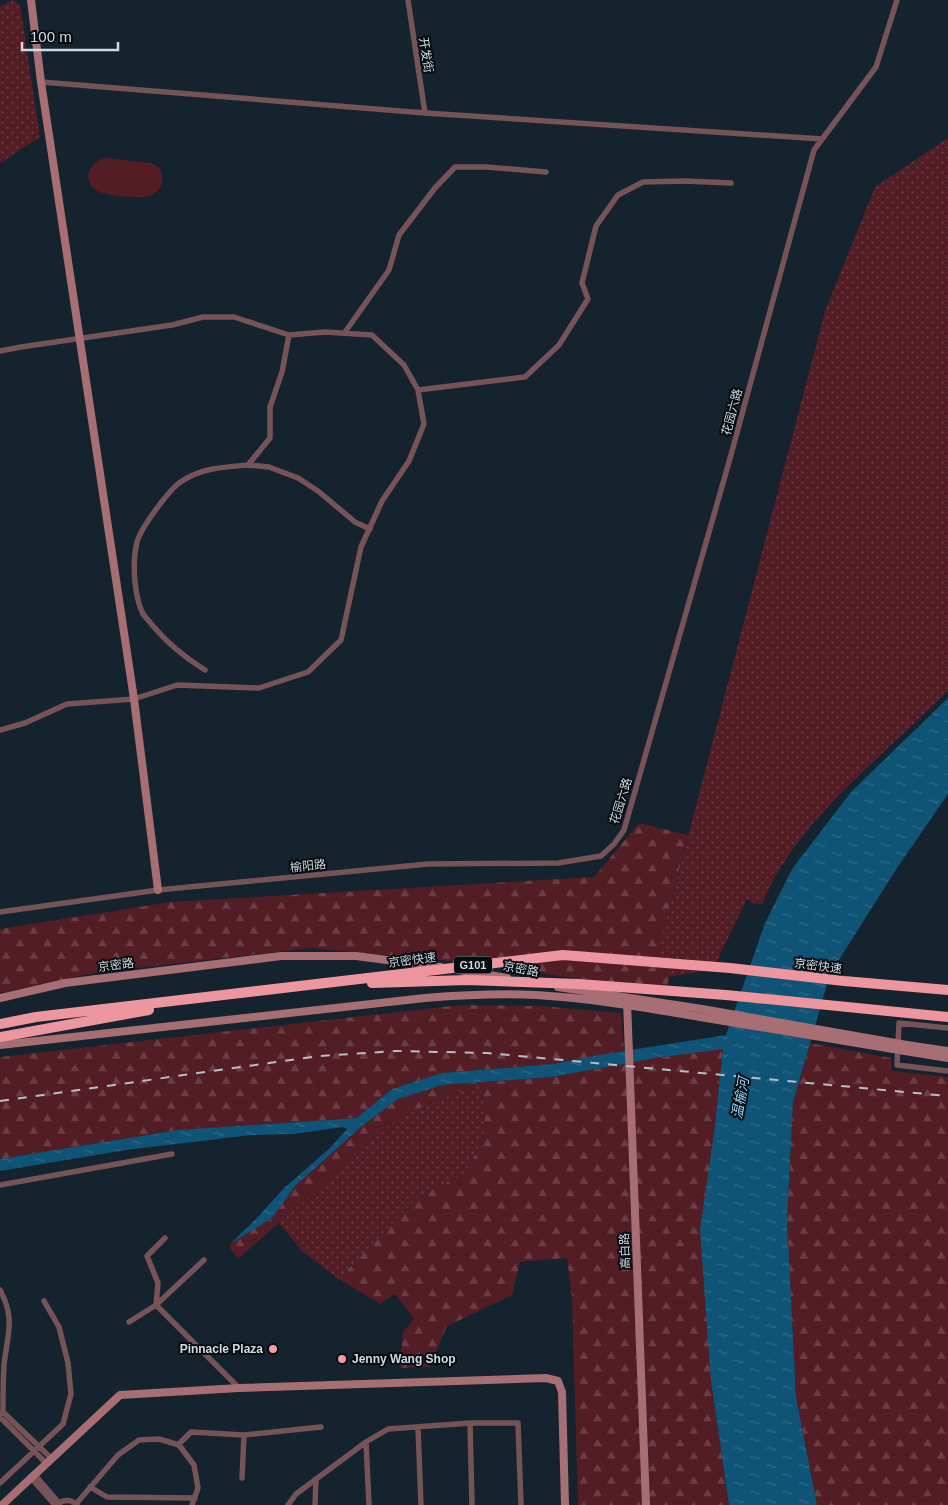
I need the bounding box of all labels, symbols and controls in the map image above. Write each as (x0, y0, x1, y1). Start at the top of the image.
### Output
scale bar (22, 20, 119, 52)
text: 100 m (30, 28, 72, 45)
street label: 开发街 (416, 36, 436, 74)
street label: 花园六路 (719, 387, 745, 437)
street label: 花园六路 (607, 776, 635, 826)
street label: 榆阳路 (289, 857, 327, 875)
street label: 京密快速 (387, 950, 437, 970)
street label: 京密路 (97, 956, 135, 974)
road number: G101 (454, 956, 492, 974)
street label: 京密快速 (793, 956, 843, 976)
street label: 京密路 (502, 959, 540, 979)
water label: 温榆河 (728, 1073, 752, 1120)
street label: 高白路 (617, 1233, 633, 1269)
place label: Pinnacle Plaza (180, 1342, 263, 1356)
marker: Pinnacle Plaza (267, 1343, 279, 1355)
place label: Jenny Wang Shop (352, 1352, 456, 1366)
marker: Jenny Wang Shop (336, 1353, 348, 1365)

